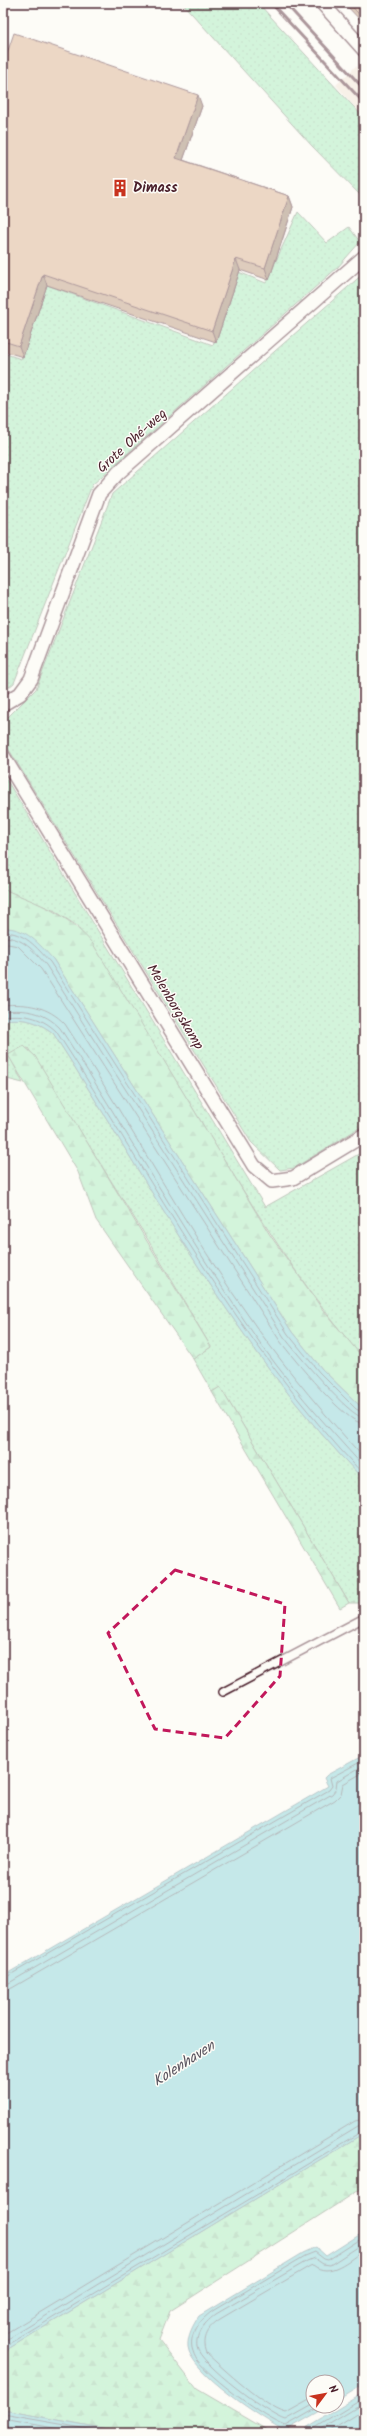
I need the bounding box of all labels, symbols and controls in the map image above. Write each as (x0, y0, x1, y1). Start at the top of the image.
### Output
place label: Dimass (133, 177, 178, 199)
building icon: Dimass (110, 178, 130, 198)
street label: Grote Ohé-weg (92, 403, 172, 479)
street label: Melenborgskamp (141, 960, 209, 1054)
water label: Kolenhaven (148, 2034, 221, 2093)
north arrow (305, 2374, 345, 2414)
text: N (323, 2382, 342, 2397)

